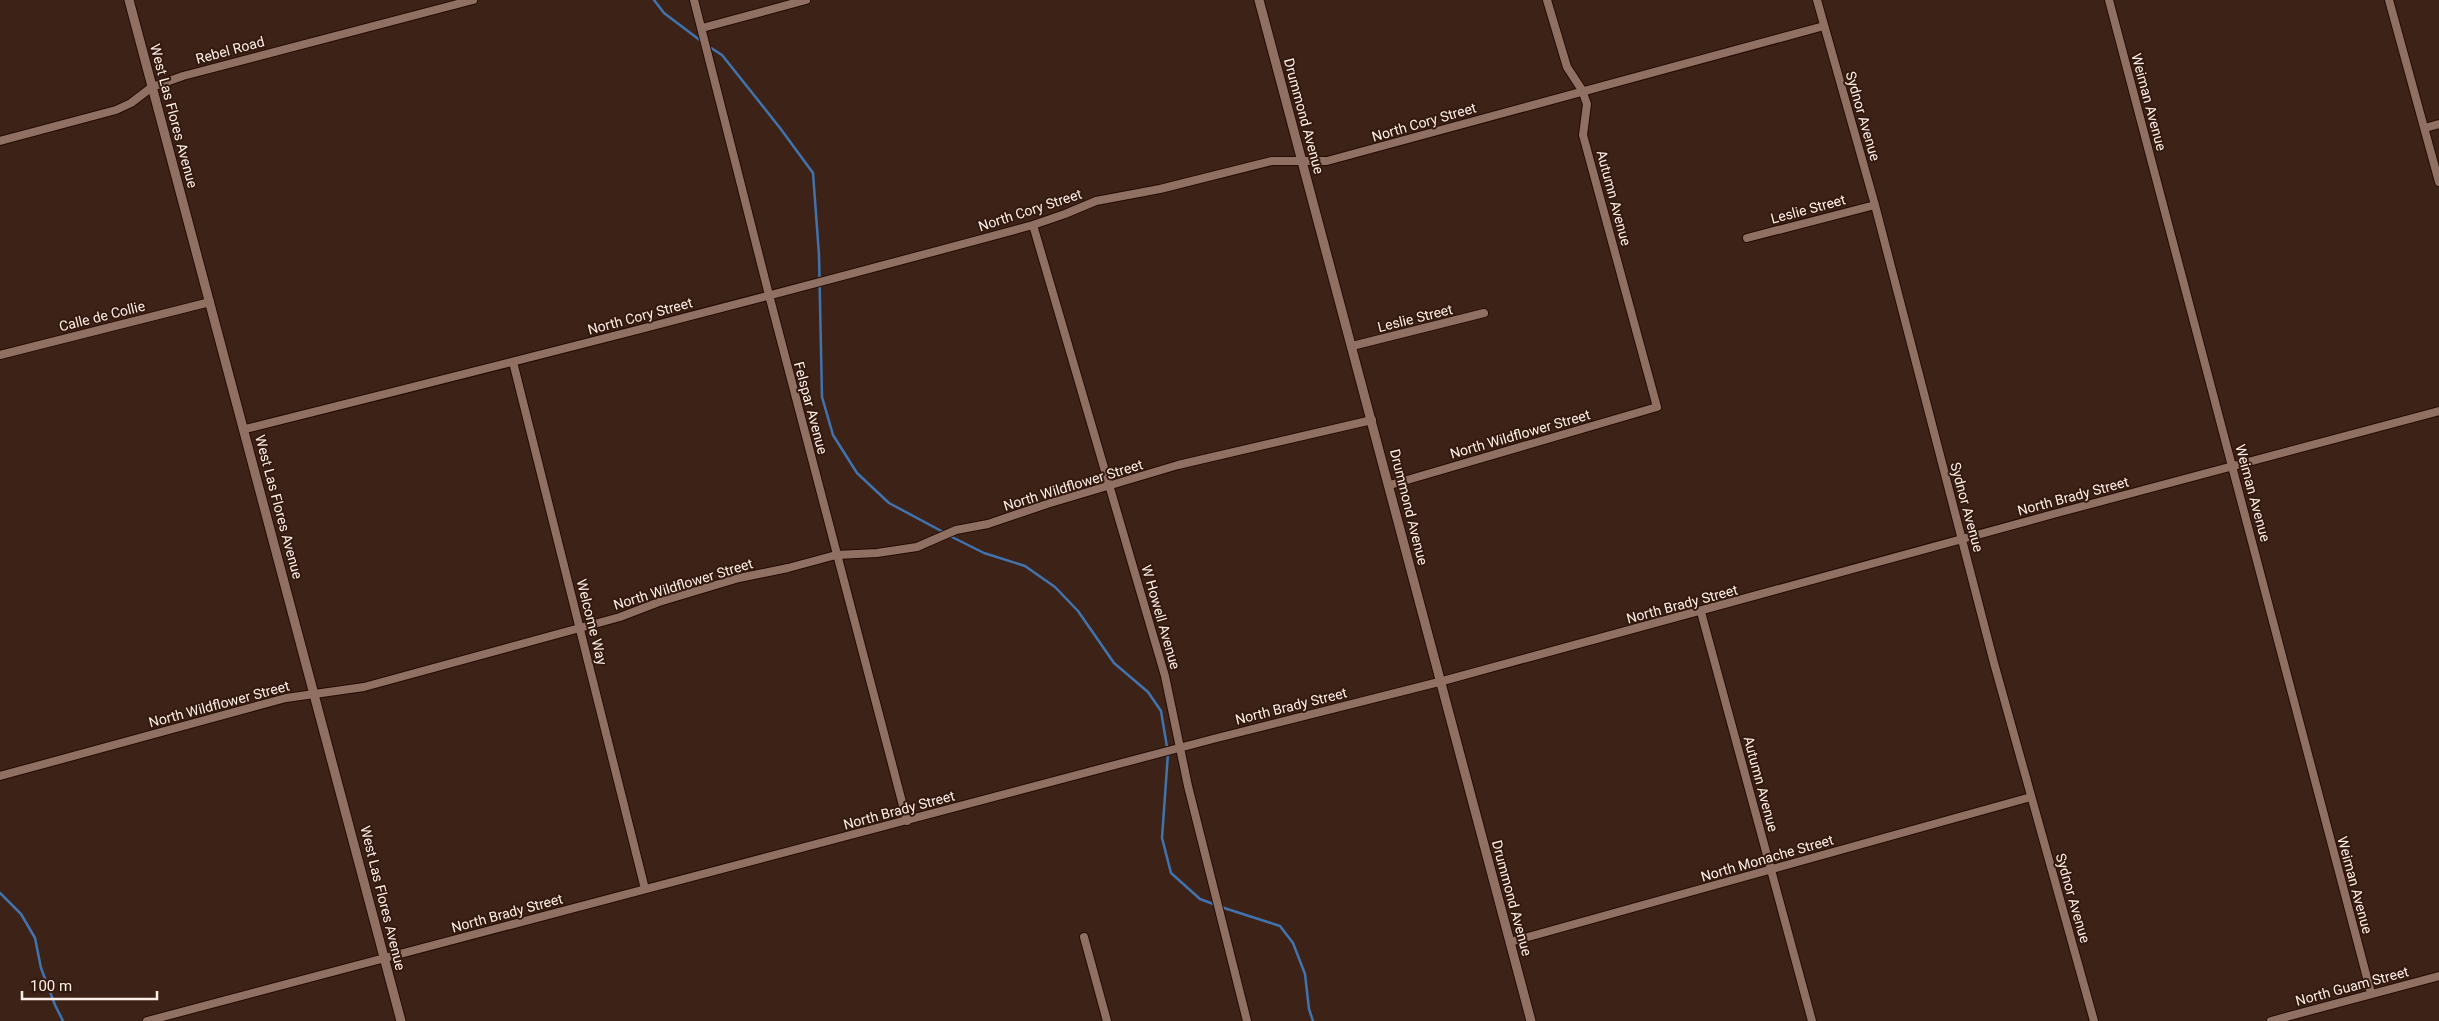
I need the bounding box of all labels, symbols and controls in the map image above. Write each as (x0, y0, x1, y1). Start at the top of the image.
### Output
street label: Rebel Road (194, 33, 266, 67)
street label: West Las Flores Avenue (147, 42, 201, 190)
street label: Weiman Avenue (2128, 52, 2170, 152)
street label: Drummond Avenue (1281, 56, 1327, 176)
street label: Sydnor Avenue (1843, 69, 1883, 163)
street label: North Cory Street (1370, 99, 1478, 145)
street label: Autumn Avenue (1594, 148, 1634, 248)
street label: North Cory Street (976, 186, 1084, 234)
street label: Leslie Street (1769, 191, 1848, 227)
street label: North Cory Street (586, 294, 695, 338)
street label: Calle de Collie (57, 298, 147, 334)
street label: Leslie Street (1376, 301, 1455, 335)
street label: Felspar Avenue (791, 360, 831, 456)
street label: North Wildflower Street (1448, 406, 1592, 462)
street label: West Las Flores Avenue (252, 433, 306, 581)
street label: Weiman Avenue (2232, 443, 2274, 543)
street label: Drummond Avenue (1387, 447, 1431, 567)
street label: North Wildflower Street (1001, 456, 1145, 514)
street label: Sydnor Avenue (1947, 460, 1987, 554)
street label: North Brady Street (2016, 473, 2131, 519)
street label: North Wildflower Street (611, 555, 755, 613)
street label: W Howell Avenue (1138, 563, 1184, 671)
street label: Welcome Way (574, 577, 610, 667)
street label: North Brady Street (1625, 581, 1740, 627)
street label: North Wildflower Street (147, 677, 291, 730)
street label: North Brady Street (1233, 684, 1349, 728)
street label: Autumn Avenue (1741, 734, 1781, 834)
street label: North Brady Street (842, 787, 957, 833)
street label: West Las Flores Avenue (357, 824, 409, 972)
street label: North Monache Street (1699, 831, 1836, 885)
street label: Weiman Avenue (2334, 835, 2376, 935)
street label: Drummond Avenue (1489, 838, 1535, 958)
street label: Sydnor Avenue (2053, 851, 2093, 945)
street label: North Brady Street (450, 890, 565, 936)
street label: North Guam Street (2294, 963, 2411, 1009)
scale bar (22, 968, 158, 1000)
text: 100 m (30, 977, 72, 995)

